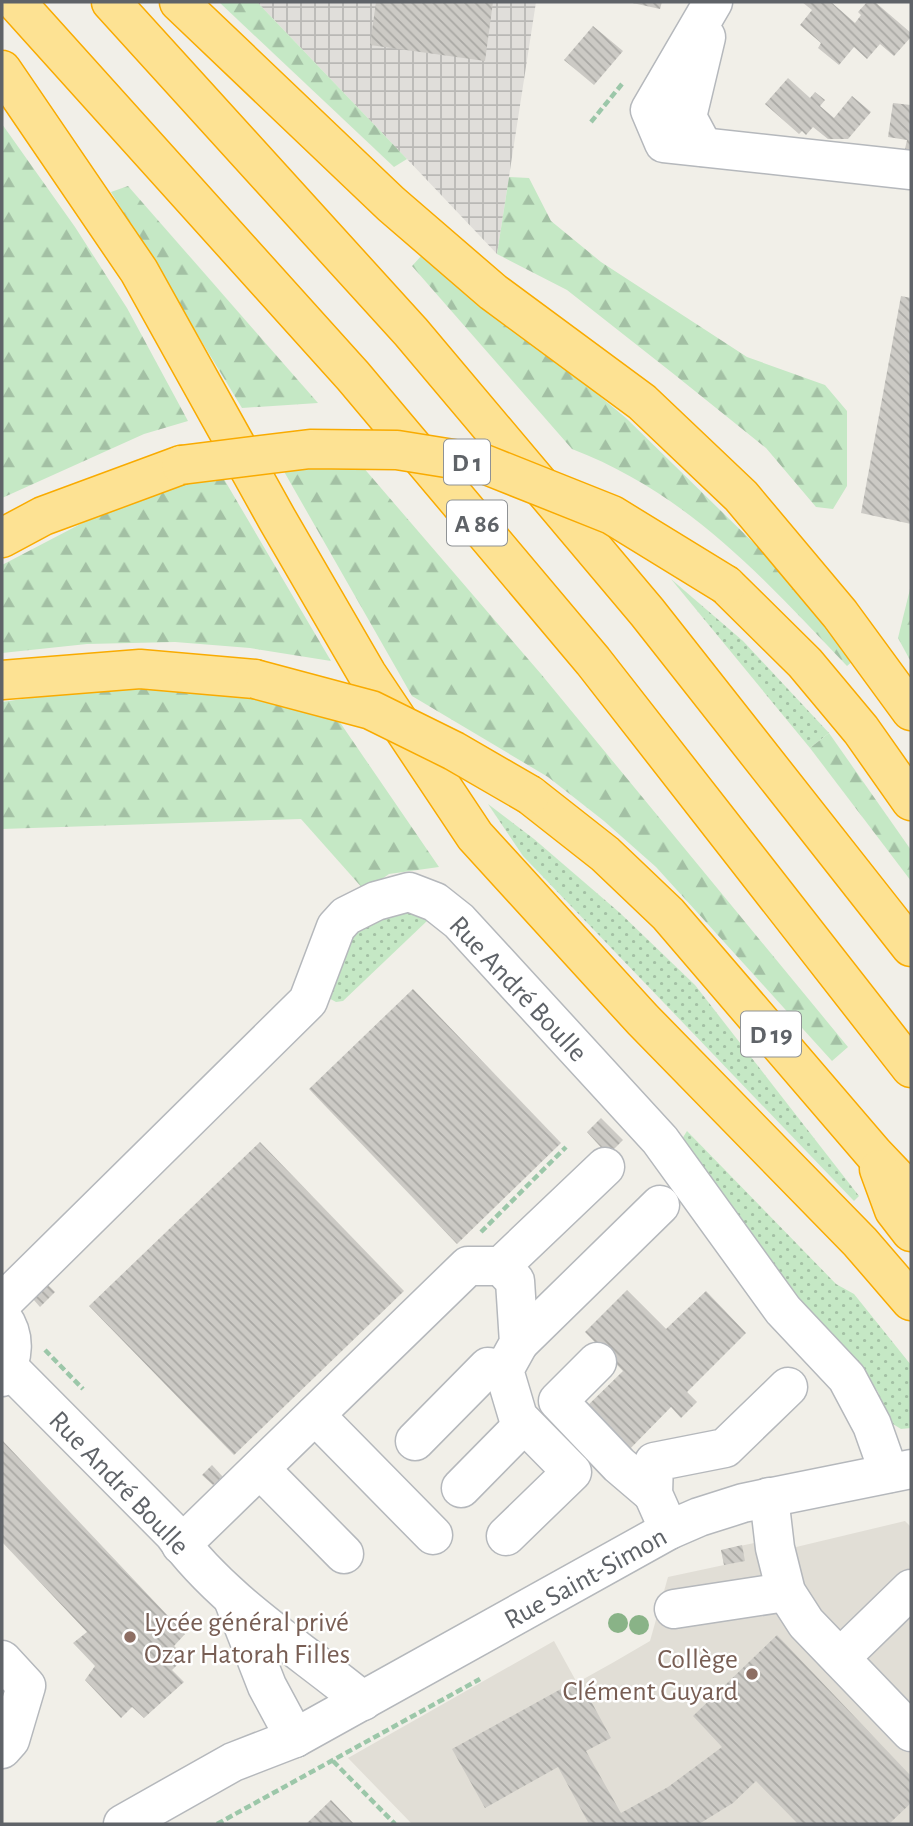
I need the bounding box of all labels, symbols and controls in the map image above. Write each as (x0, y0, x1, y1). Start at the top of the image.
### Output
road number: D 1 (444, 440, 490, 484)
road number: A 86 (447, 500, 507, 545)
street label: Rue André Boulle (443, 911, 592, 1068)
road number: D 19 (741, 1012, 801, 1056)
street label: Rue André Boulle (43, 1406, 194, 1561)
street label: Rue Saint-Simon (500, 1523, 672, 1635)
place label: Lycée général privé Ozar Hatorah Filles (144, 1609, 350, 1669)
marker: Lycée général privé Ozar Hatorah Filles (122, 1629, 138, 1645)
place label: Collège Clément Guyard (562, 1646, 738, 1706)
marker: Collège Clément Guyard (744, 1666, 760, 1682)

